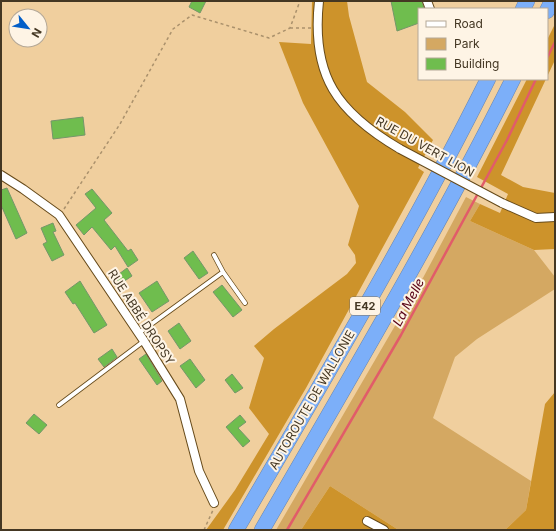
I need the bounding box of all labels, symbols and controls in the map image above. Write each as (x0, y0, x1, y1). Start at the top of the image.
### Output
north arrow (8, 8, 48, 48)
legend (418, 8, 548, 80)
text: Road (454, 16, 483, 31)
text: N (29, 26, 45, 40)
text: Park (454, 36, 480, 51)
text: Building (454, 56, 499, 71)
street label: RUE DU VERT LION (373, 113, 477, 180)
street label: RUE ABBÉ DROPSY (105, 266, 178, 367)
water label: La Melle (389, 275, 427, 329)
road number: E42 (350, 297, 380, 315)
street label: AUTOROUTE DE WALLONIE (266, 327, 358, 472)

